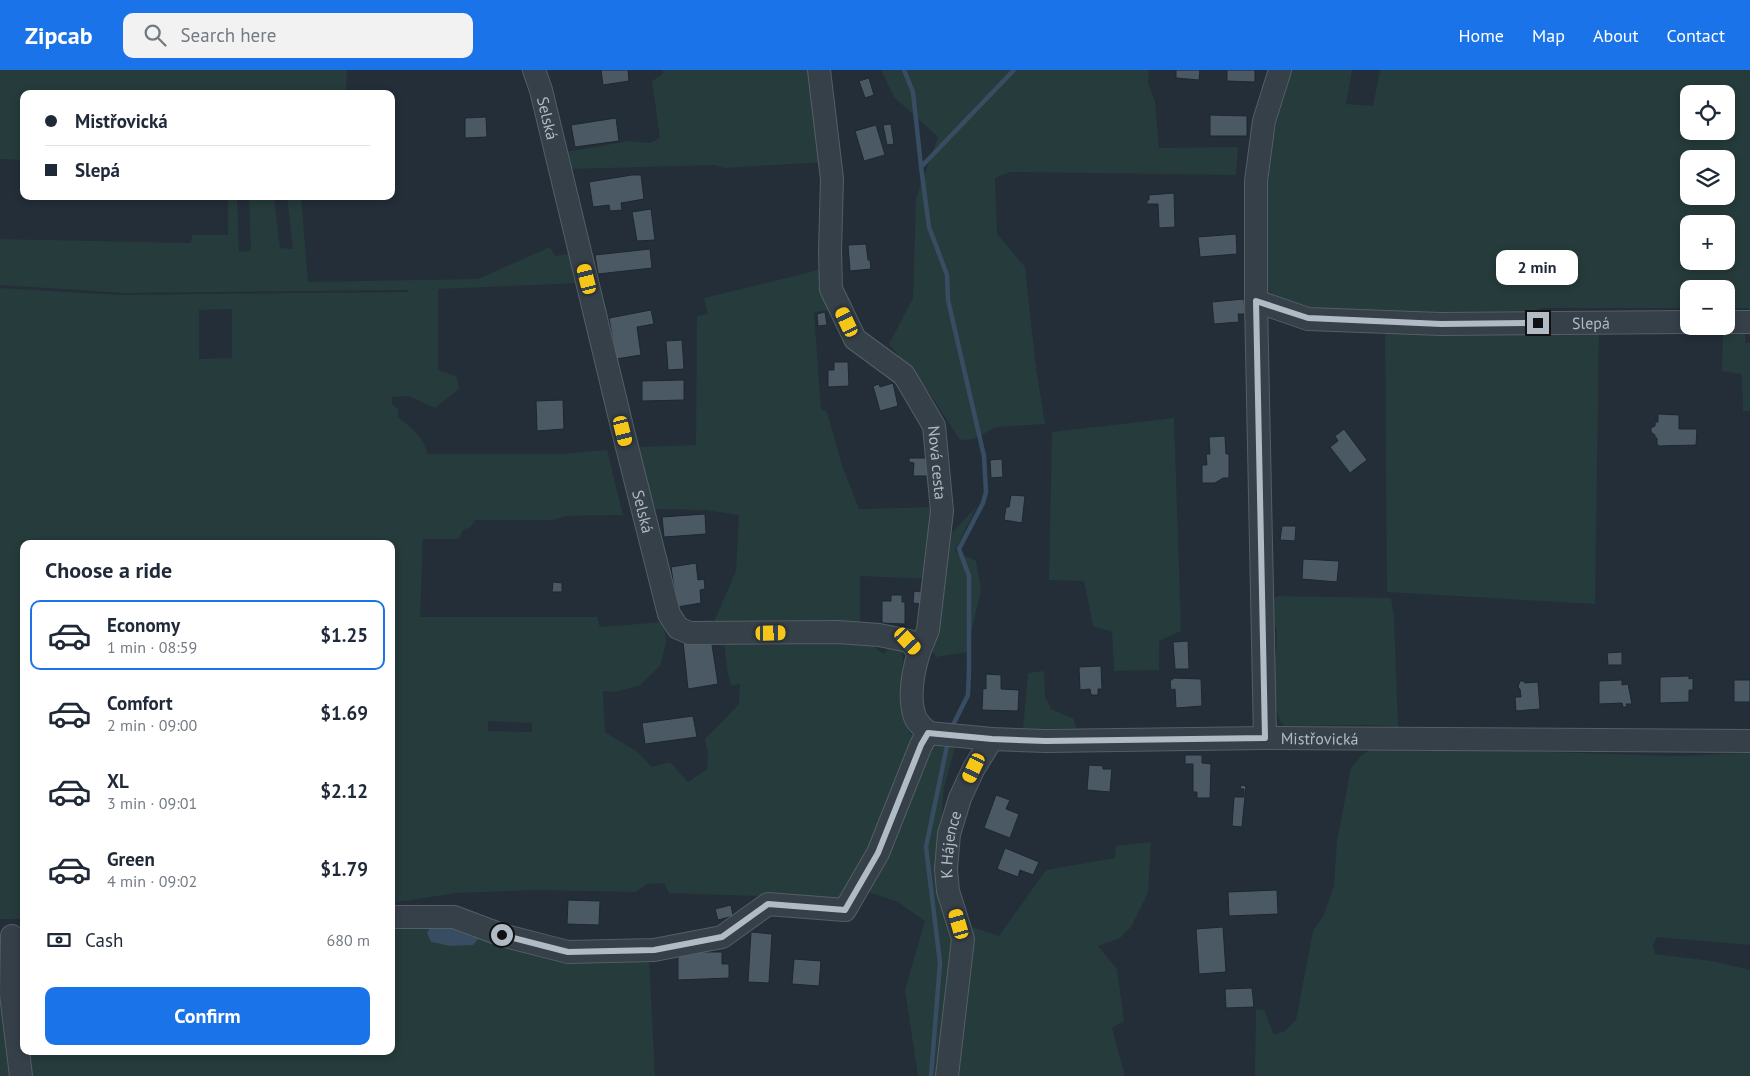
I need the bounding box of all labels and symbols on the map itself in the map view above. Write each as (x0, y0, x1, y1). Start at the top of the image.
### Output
street label: Selská (533, 94, 563, 142)
callout: 2 min (1497, 250, 1579, 286)
car (576, 263, 597, 295)
car (833, 305, 860, 339)
route end (1527, 312, 1549, 334)
street label: Slepá (1572, 313, 1610, 333)
car (612, 415, 633, 447)
street label: Nová cesta (924, 425, 951, 500)
street label: Selská (628, 488, 658, 535)
car (755, 625, 786, 641)
car (892, 625, 923, 657)
street label: Mistřovická (1281, 728, 1359, 749)
car (960, 751, 987, 785)
street label: K Hájence (936, 808, 966, 879)
car (947, 908, 970, 940)
route start (491, 924, 513, 946)

